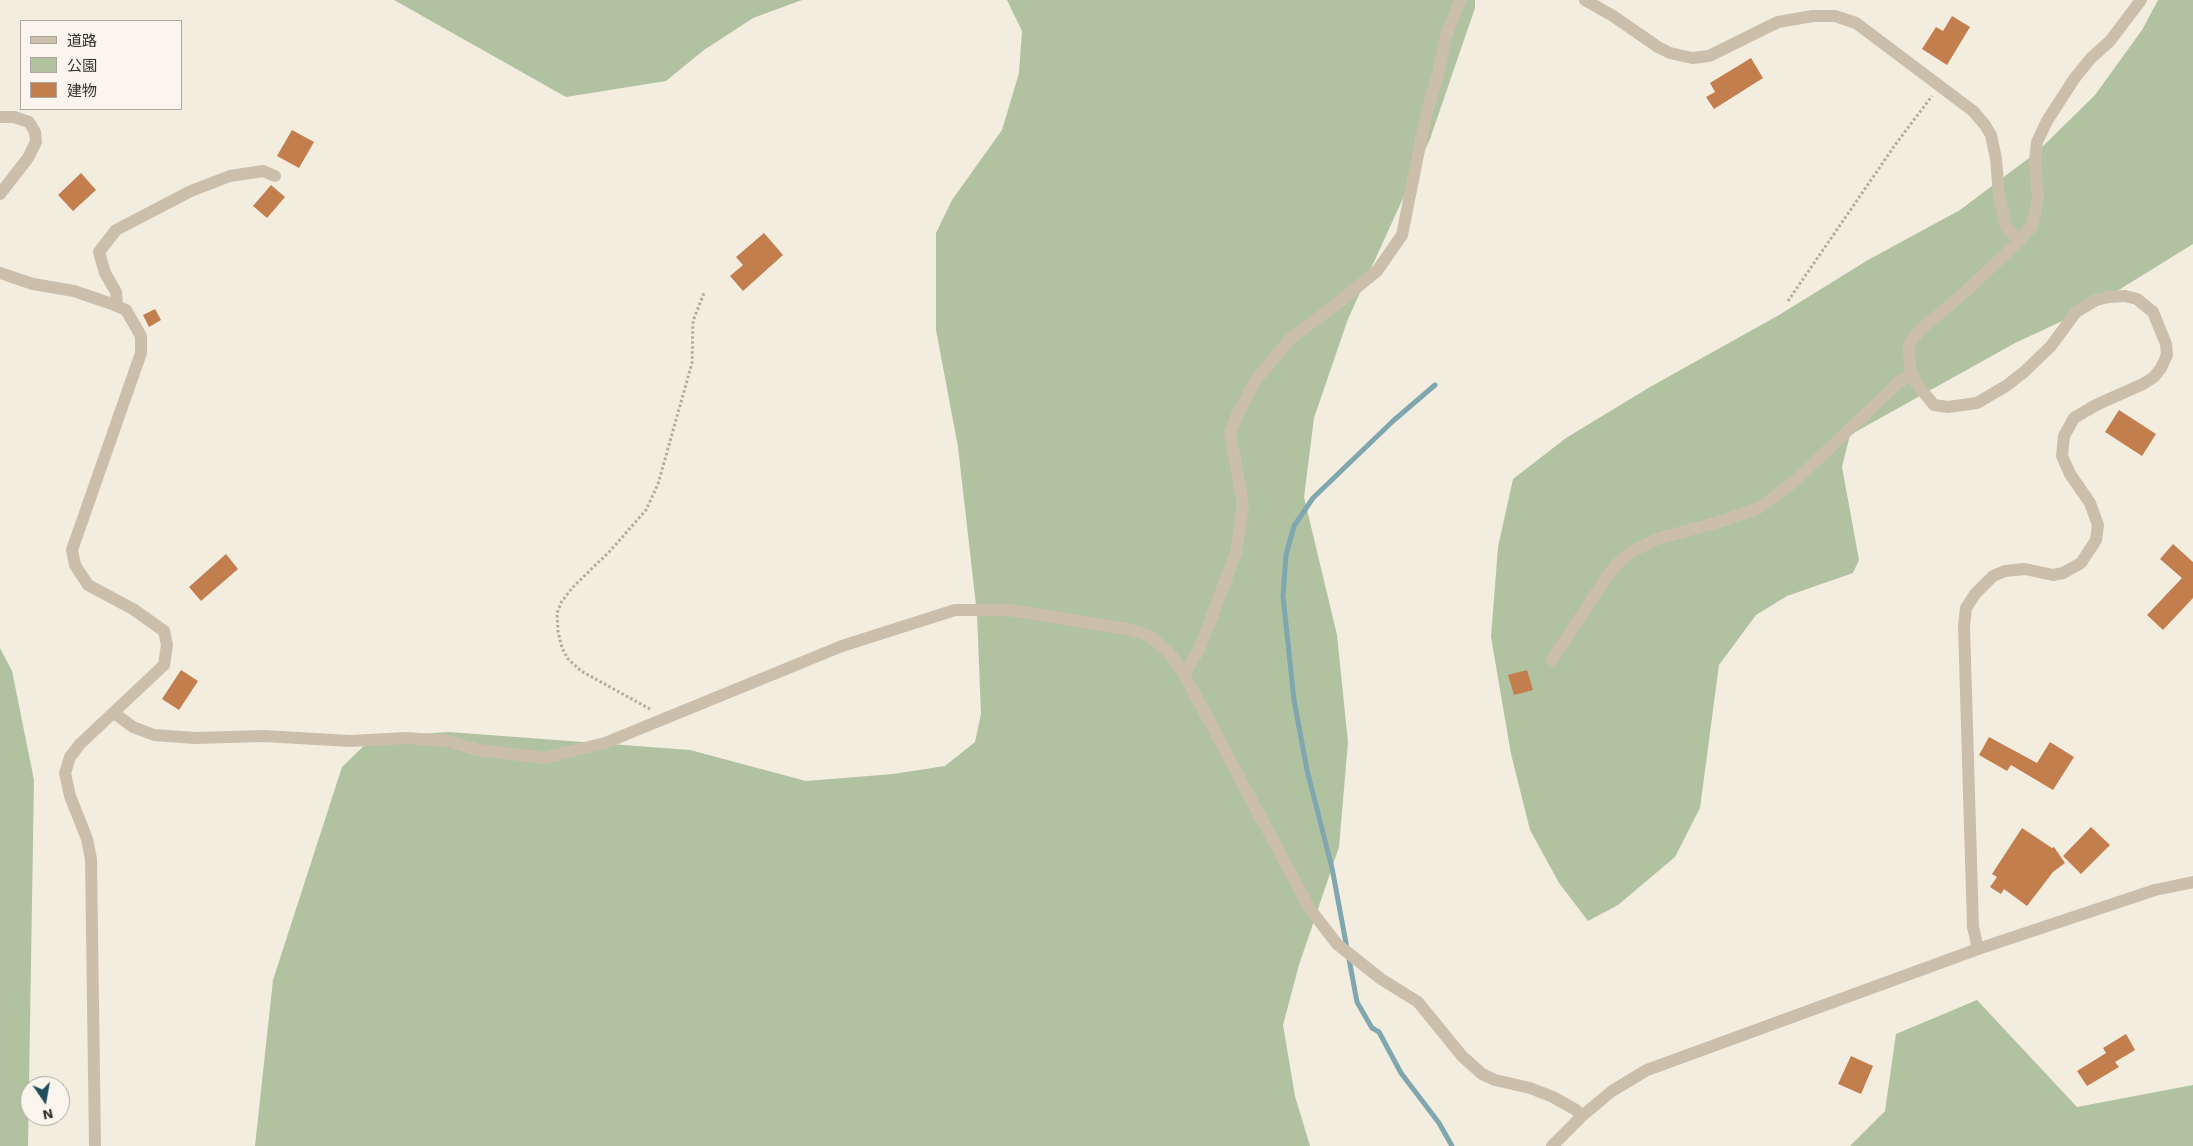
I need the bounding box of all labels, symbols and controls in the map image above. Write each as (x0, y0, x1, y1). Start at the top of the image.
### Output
legend (20, 20, 182, 110)
text: 道路 (67, 32, 97, 50)
text: 公園 (67, 57, 97, 75)
text: 建物 (67, 82, 97, 100)
north arrow (20, 1076, 70, 1126)
text: N (41, 1106, 55, 1124)

